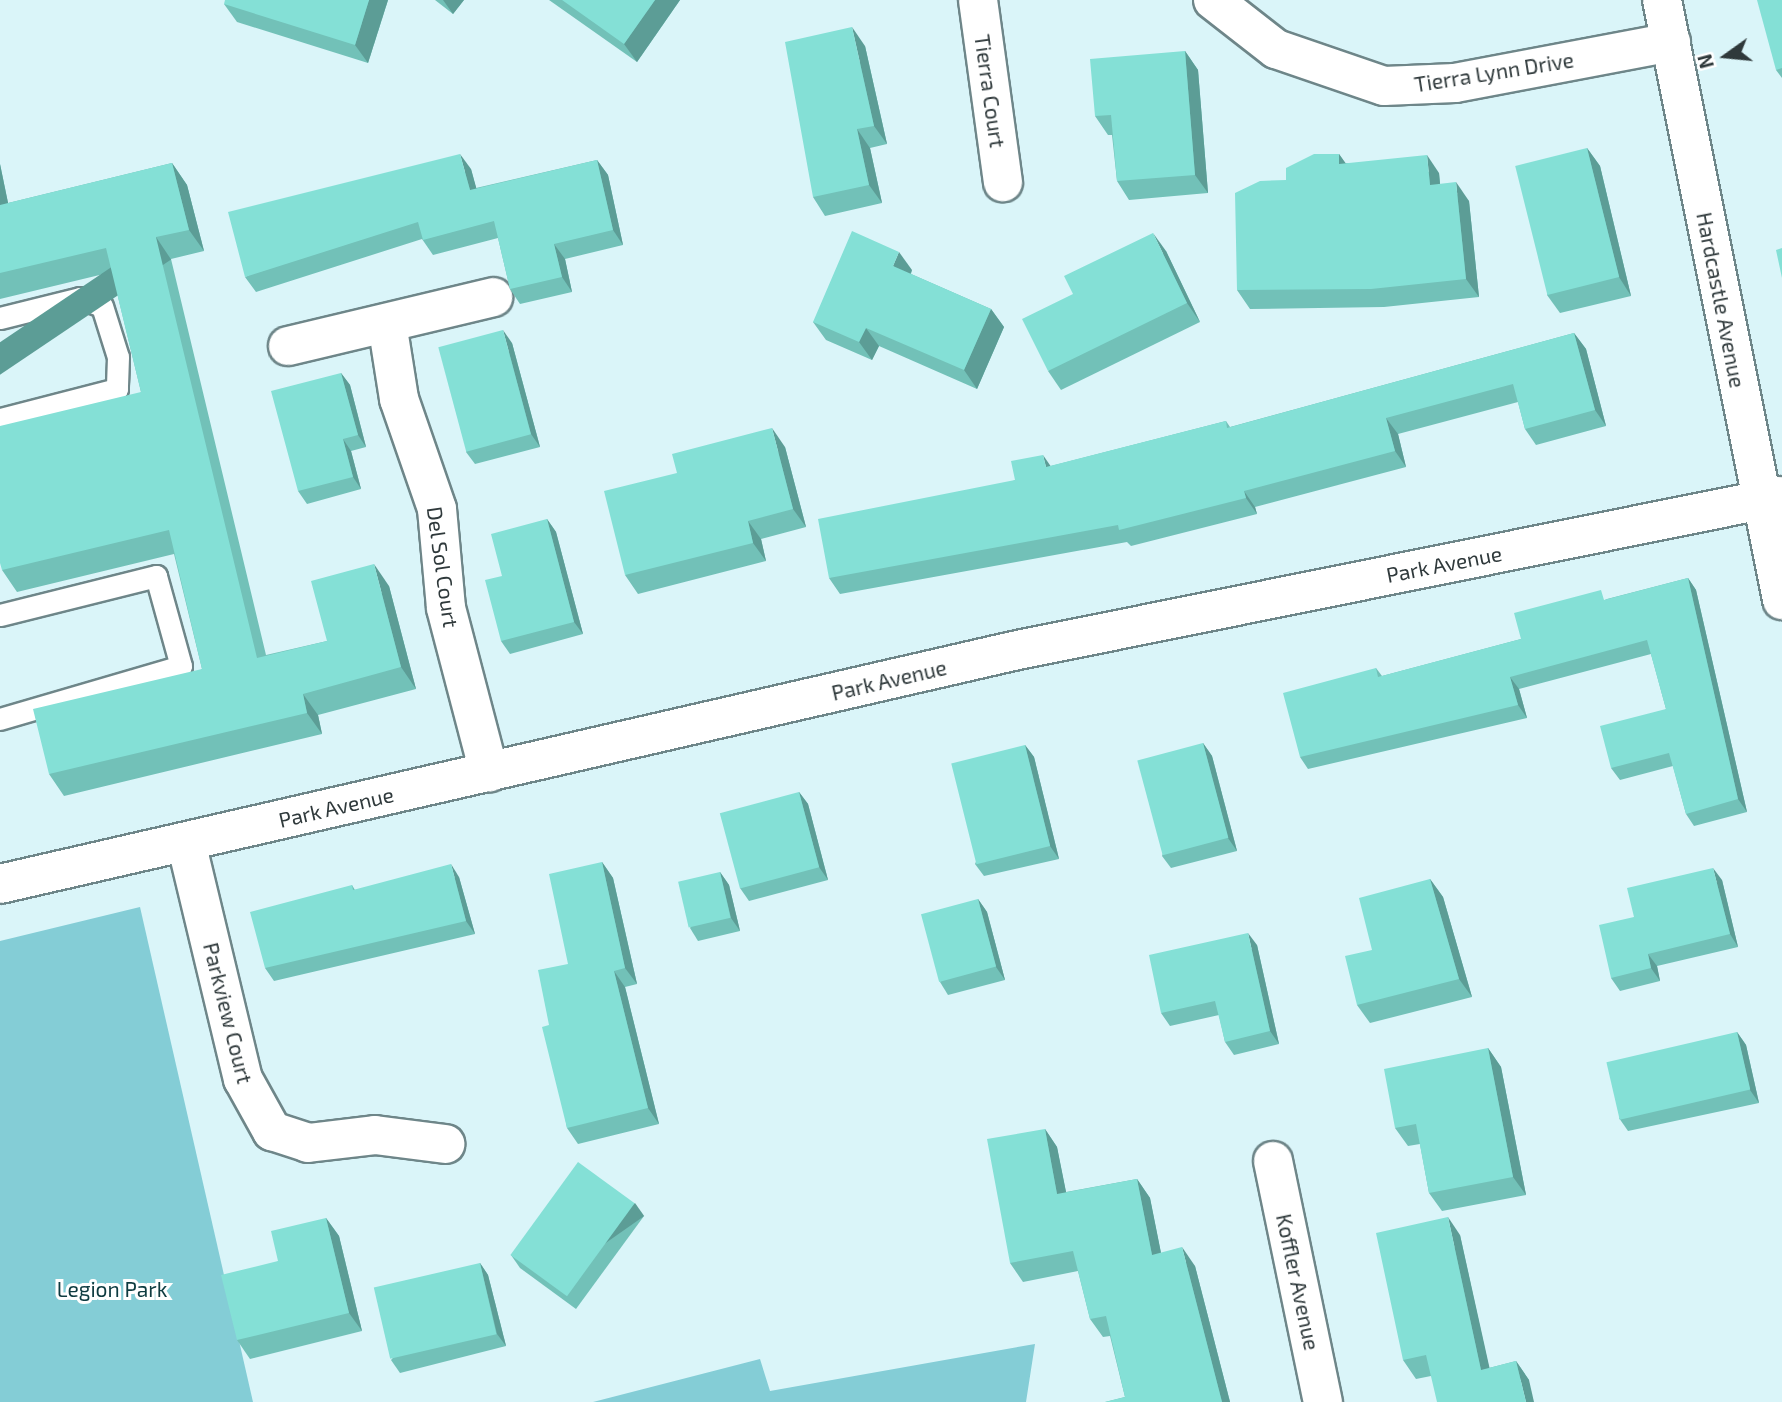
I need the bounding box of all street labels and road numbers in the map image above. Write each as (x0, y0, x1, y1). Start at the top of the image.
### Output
street label: Tierra Court (970, 33, 1010, 149)
street label: Tierra Lynn Drive (1412, 47, 1576, 97)
street label: Hardcastle Avenue (1692, 210, 1750, 390)
street label: Del Sol Court (422, 504, 464, 630)
street label: Park Avenue (1384, 540, 1504, 588)
street label: Park Avenue (829, 654, 949, 706)
street label: Park Avenue (276, 781, 396, 833)
street label: Parkview Court (198, 940, 258, 1086)
street label: Koffler Avenue (1271, 1211, 1325, 1353)

